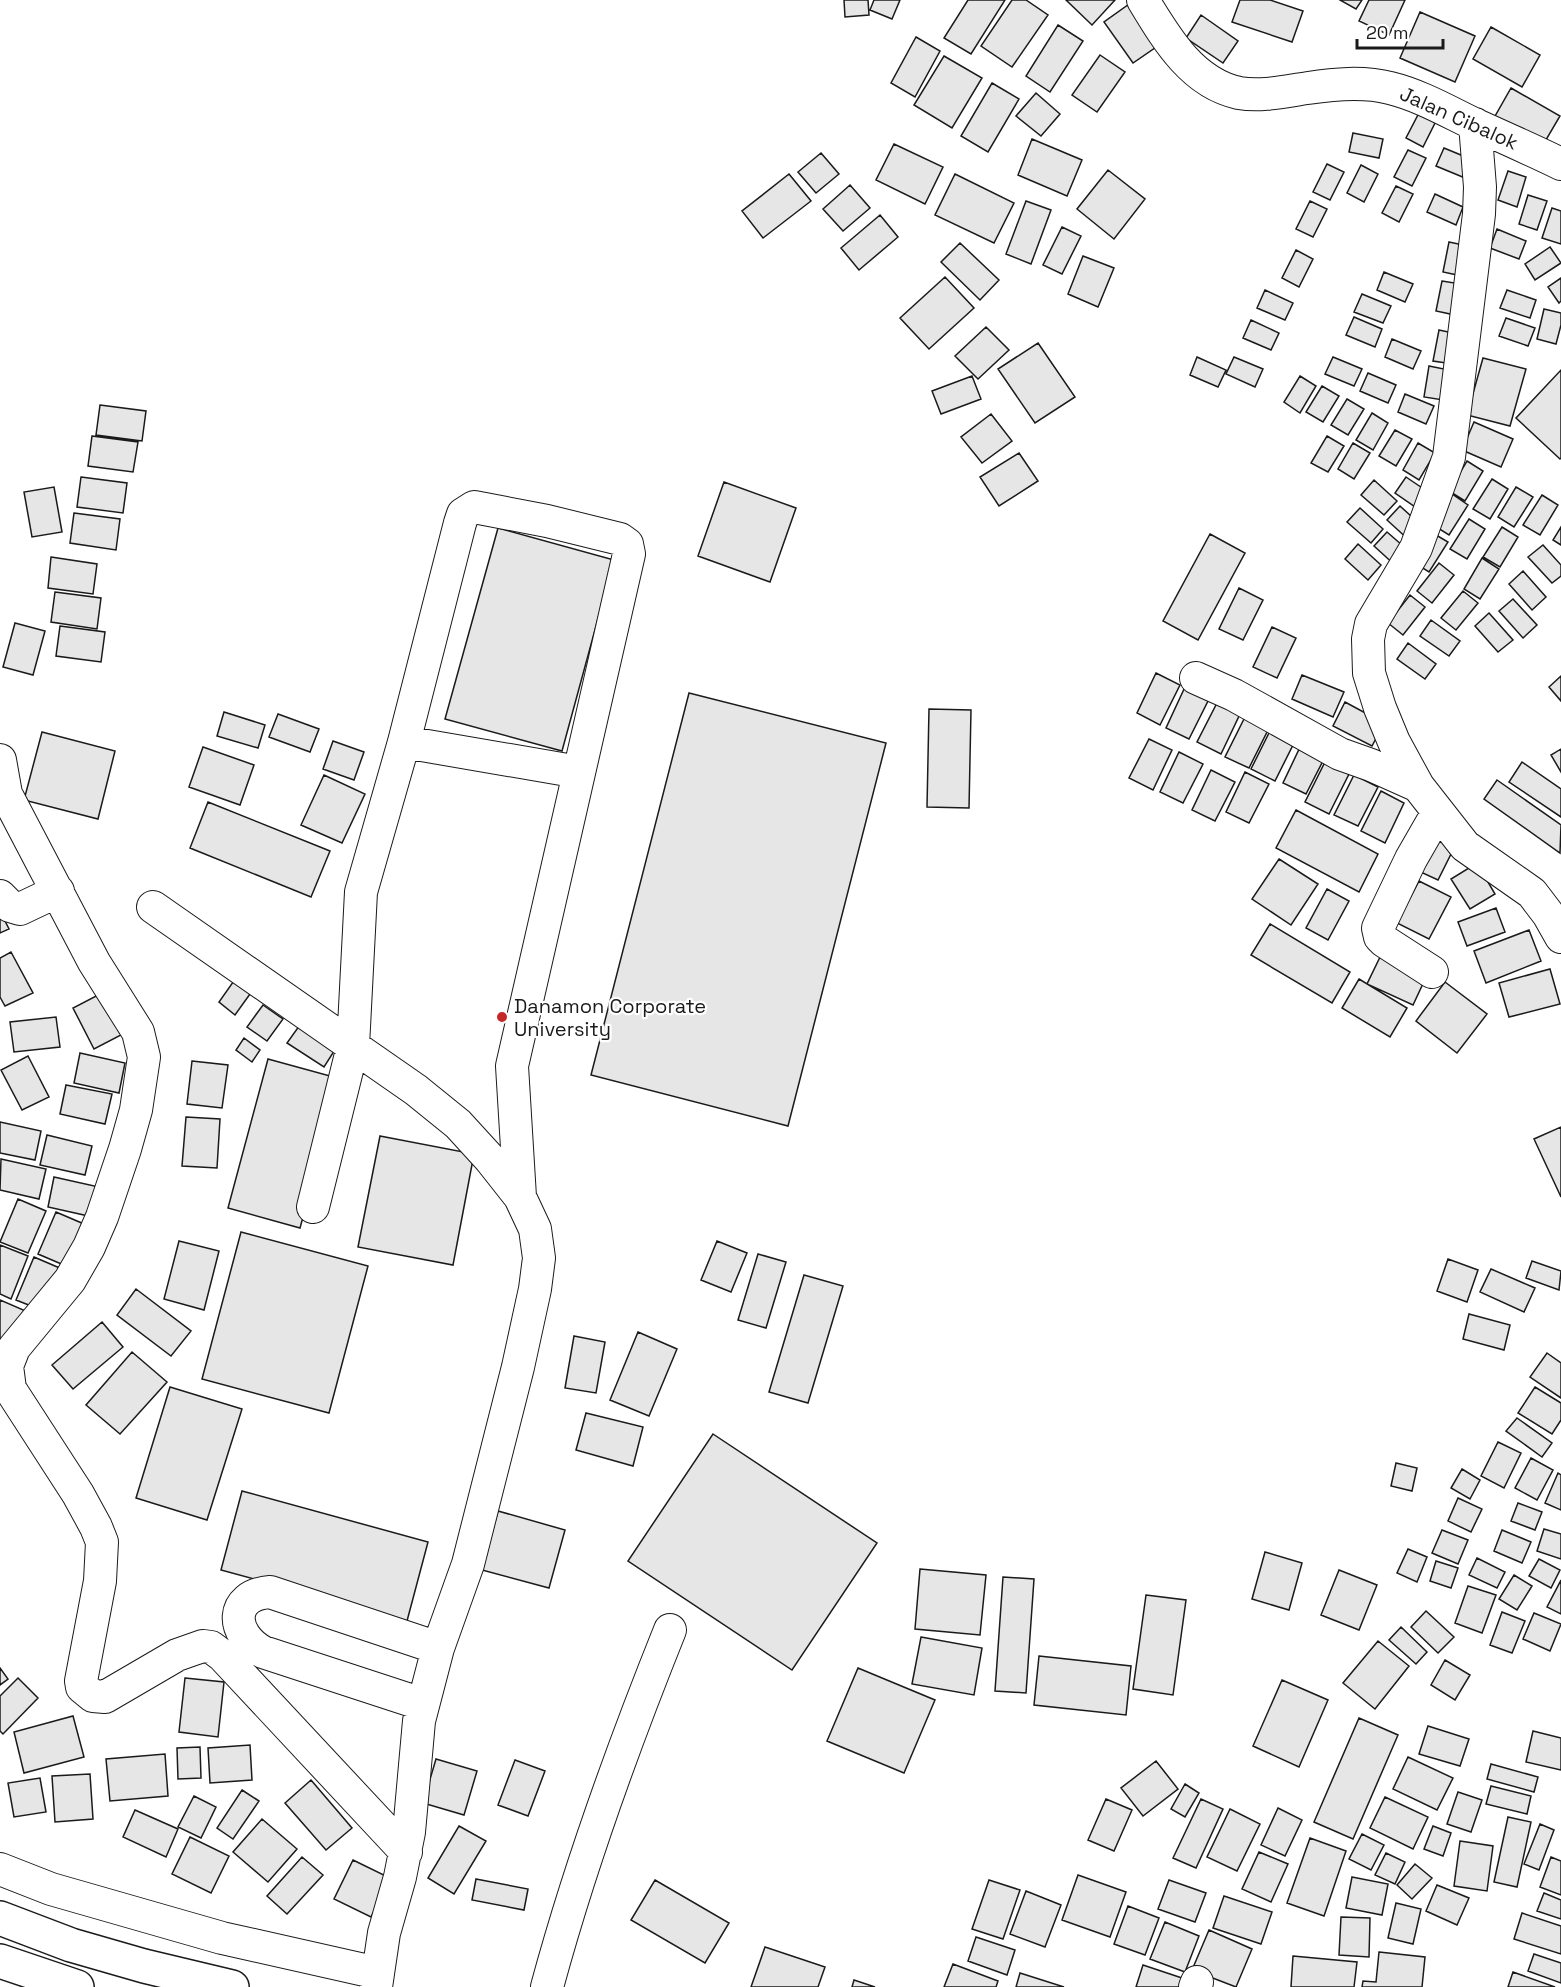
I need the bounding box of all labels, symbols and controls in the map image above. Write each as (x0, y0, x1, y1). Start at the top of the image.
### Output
scale bar (1357, 12, 1442, 50)
text: 20 m (1366, 21, 1409, 44)
street label: Jalan Cibalok (1396, 80, 1522, 156)
place label: Danamon Corporate University (514, 993, 706, 1042)
marker: Danamon Corporate University (495, 1010, 509, 1024)

